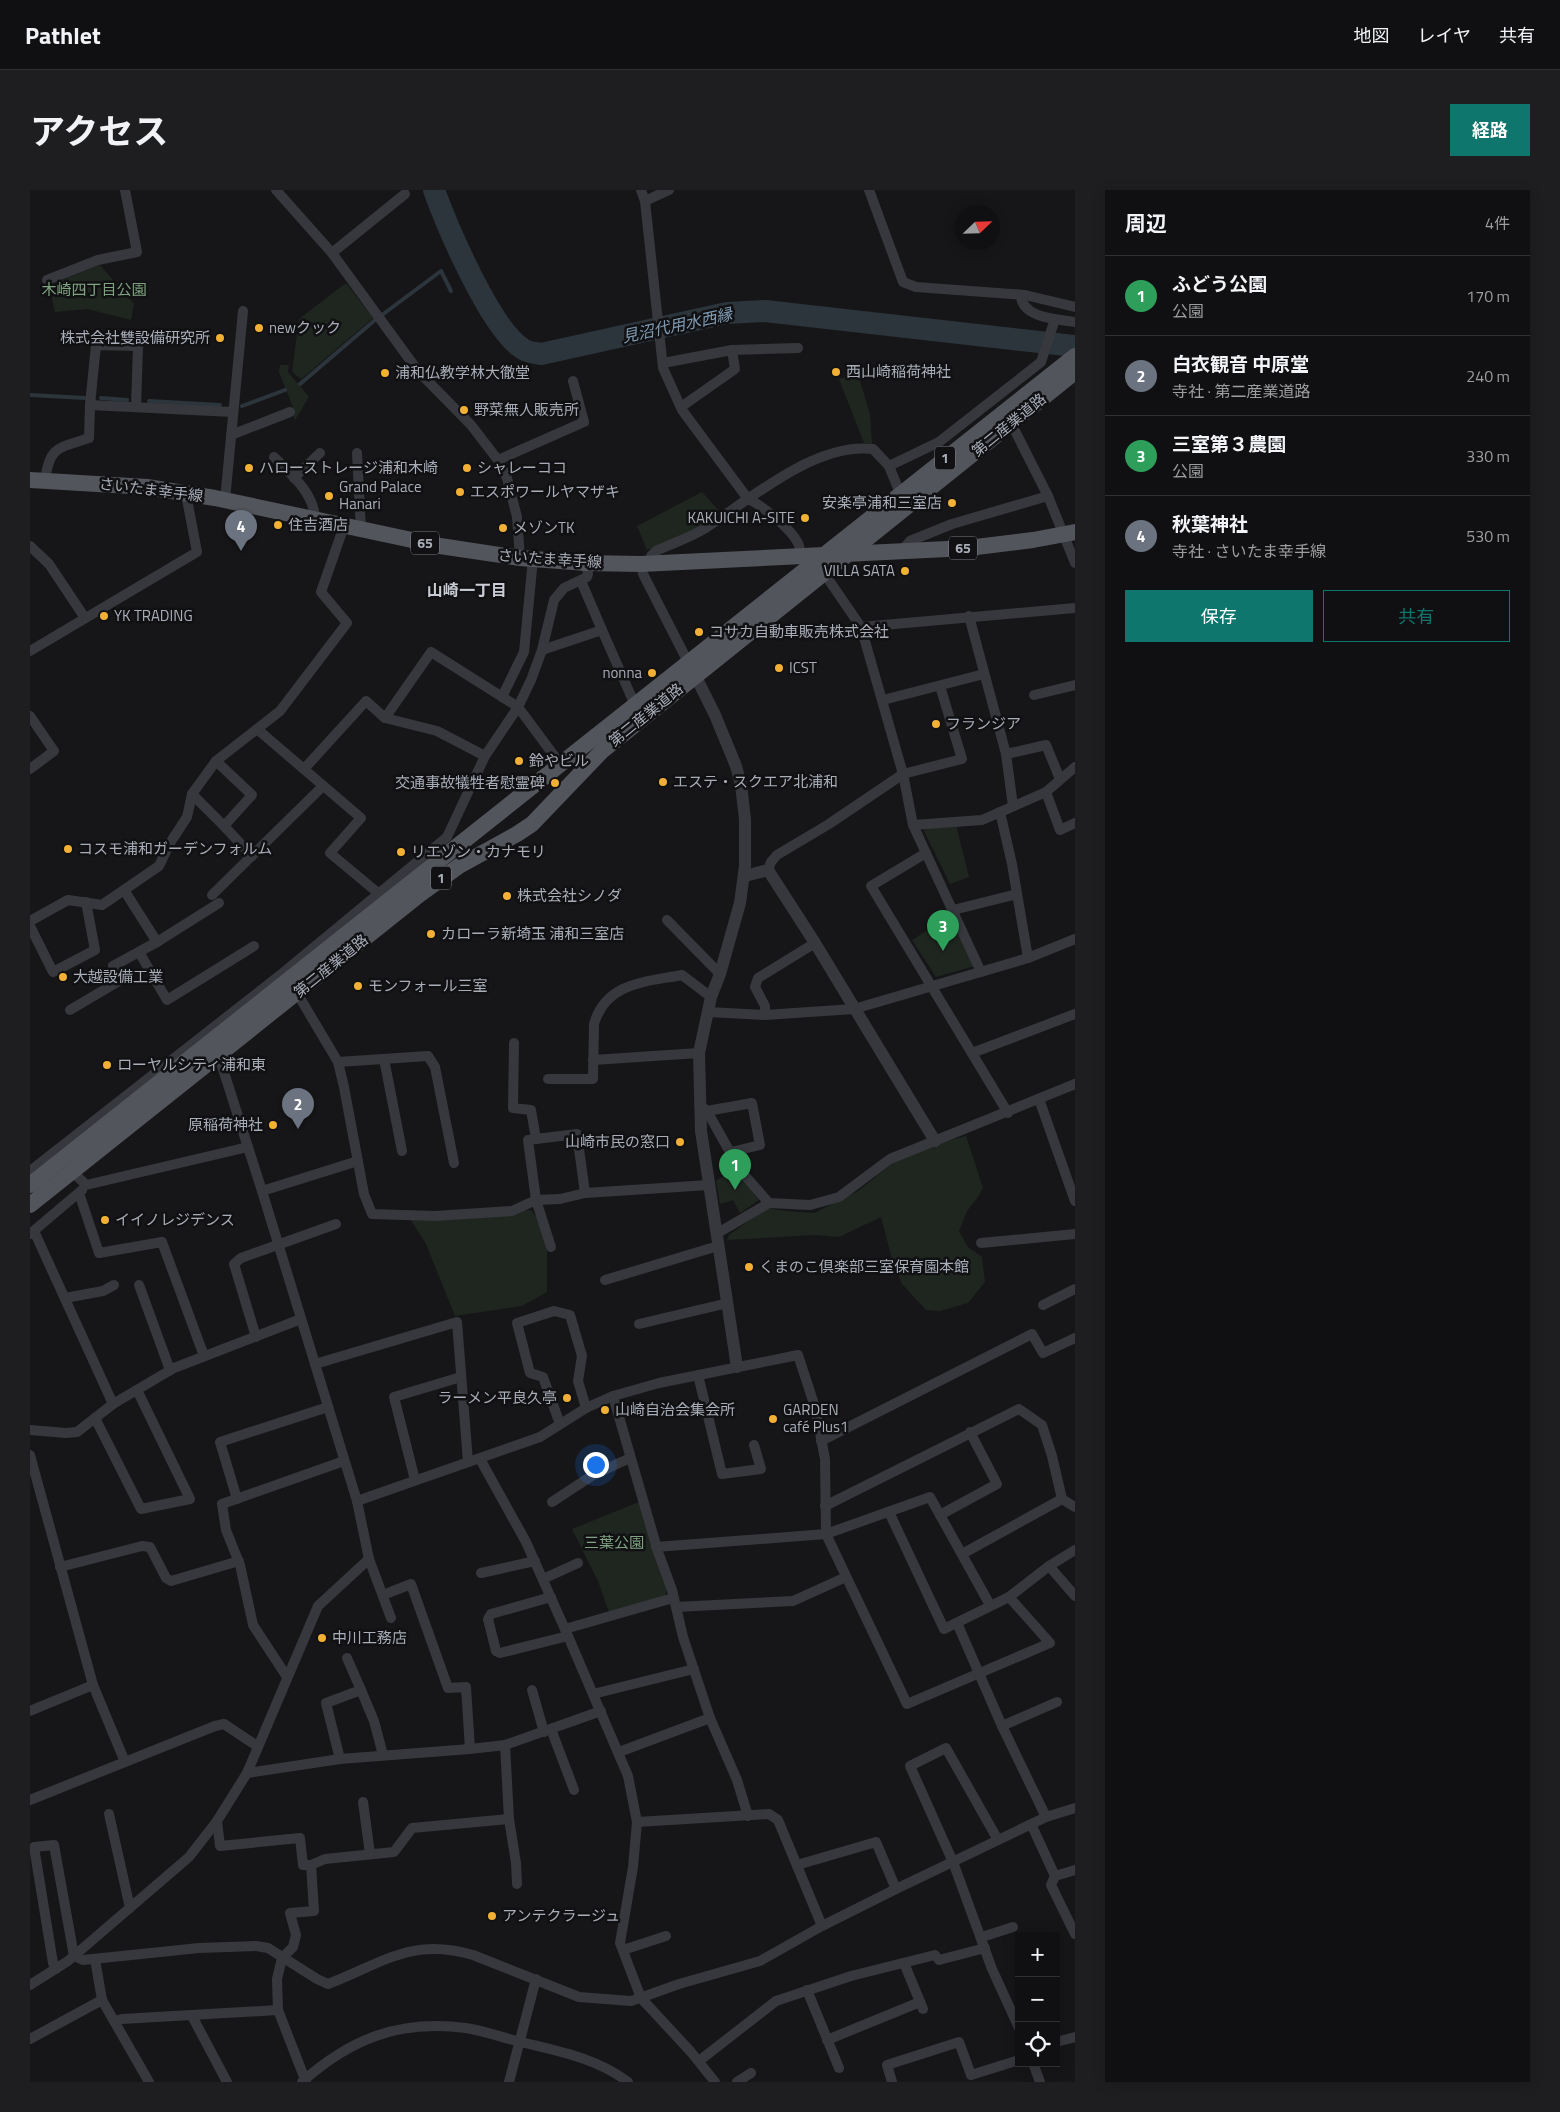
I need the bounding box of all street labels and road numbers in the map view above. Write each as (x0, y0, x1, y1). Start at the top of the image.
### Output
street label: 第二産業道路 (966, 387, 1051, 462)
road number: 1 (935, 446, 955, 470)
street label: さいたま幸手線 (98, 472, 204, 507)
road number: 65 (411, 532, 439, 554)
road number: 65 (949, 536, 977, 559)
street label: さいたま幸手線 (497, 543, 603, 574)
street label: 第二産業道路 (603, 677, 688, 752)
road number: 1 (431, 866, 451, 890)
street label: 第二産業道路 (288, 928, 373, 1003)

